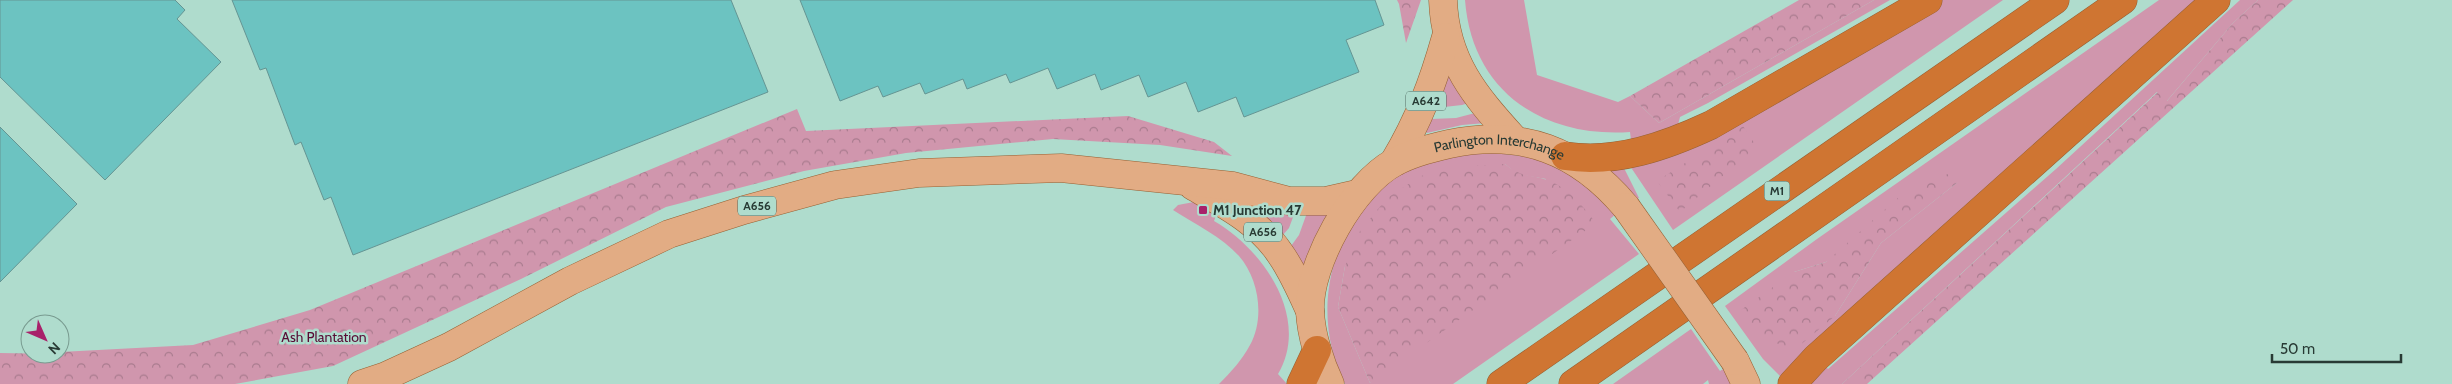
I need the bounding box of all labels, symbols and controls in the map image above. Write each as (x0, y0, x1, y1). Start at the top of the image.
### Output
road number: A642 (1406, 92, 1446, 110)
street label: Parlington Interchange (1432, 130, 1568, 164)
road number: M1 (1764, 182, 1790, 200)
road number: A656 (738, 197, 776, 216)
place label: M1 Junction 47 (1213, 201, 1302, 219)
marker: M1 Junction 47 (1197, 204, 1209, 216)
road number: A656 (1244, 222, 1282, 242)
north arrow (20, 314, 70, 364)
park label: Ash Plantation (281, 328, 367, 346)
scale bar (2272, 332, 2401, 364)
text: N (44, 338, 64, 358)
text: 50 m (2280, 340, 2315, 358)

